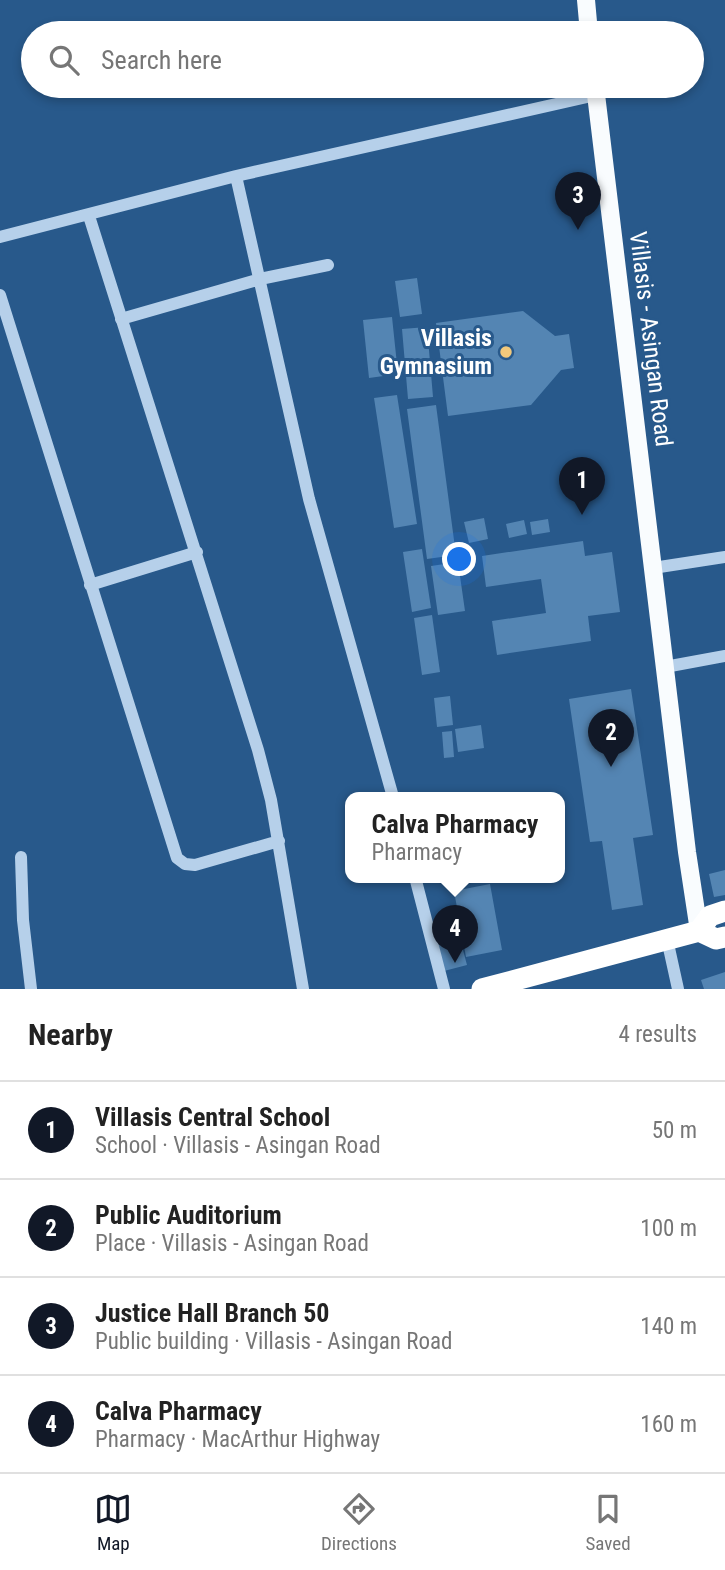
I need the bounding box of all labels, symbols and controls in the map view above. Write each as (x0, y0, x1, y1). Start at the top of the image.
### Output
search box (21, 21, 704, 98)
icon: search (45, 41, 83, 79)
text: Search here (101, 45, 222, 75)
pin: 3 (555, 172, 601, 230)
street label: Villasis - Asingan Road (624, 230, 678, 448)
place label: Villasis Gymnasium (380, 324, 492, 380)
marker: Villasis Gymnasium (498, 344, 514, 360)
pin: 1 (559, 457, 605, 515)
your location (442, 542, 476, 576)
pin: 2 (588, 709, 634, 767)
popup (345, 792, 565, 883)
text: Calva Pharmacy (372, 809, 538, 839)
text: Pharmacy (372, 839, 462, 866)
pin: 4 (432, 905, 478, 963)
text: Nearby (28, 1017, 113, 1052)
text: 4 results (619, 1021, 697, 1048)
text: Villasis Central School (95, 1102, 330, 1132)
text: 1 (45, 1117, 57, 1144)
text: 50 m (652, 1117, 697, 1144)
text: School · Villasis - Asingan Road (95, 1132, 381, 1159)
text: Public Auditorium (95, 1200, 282, 1230)
text: 2 (45, 1215, 57, 1242)
text: 100 m (640, 1215, 697, 1242)
text: Place · Villasis - Asingan Road (95, 1230, 369, 1257)
text: Justice Hall Branch 50 (95, 1298, 329, 1328)
text: 3 (45, 1313, 57, 1340)
text: 140 m (640, 1313, 697, 1340)
text: Public building · Villasis - Asingan Road (95, 1328, 452, 1355)
text: Calva Pharmacy (95, 1396, 262, 1426)
text: 4 (45, 1411, 57, 1438)
text: 160 m (640, 1411, 697, 1438)
text: Pharmacy · MacArthur Highway (95, 1426, 380, 1453)
tab: Map (94, 1490, 132, 1555)
tab: Directions (321, 1490, 397, 1555)
tab: Saved (585, 1490, 631, 1555)

